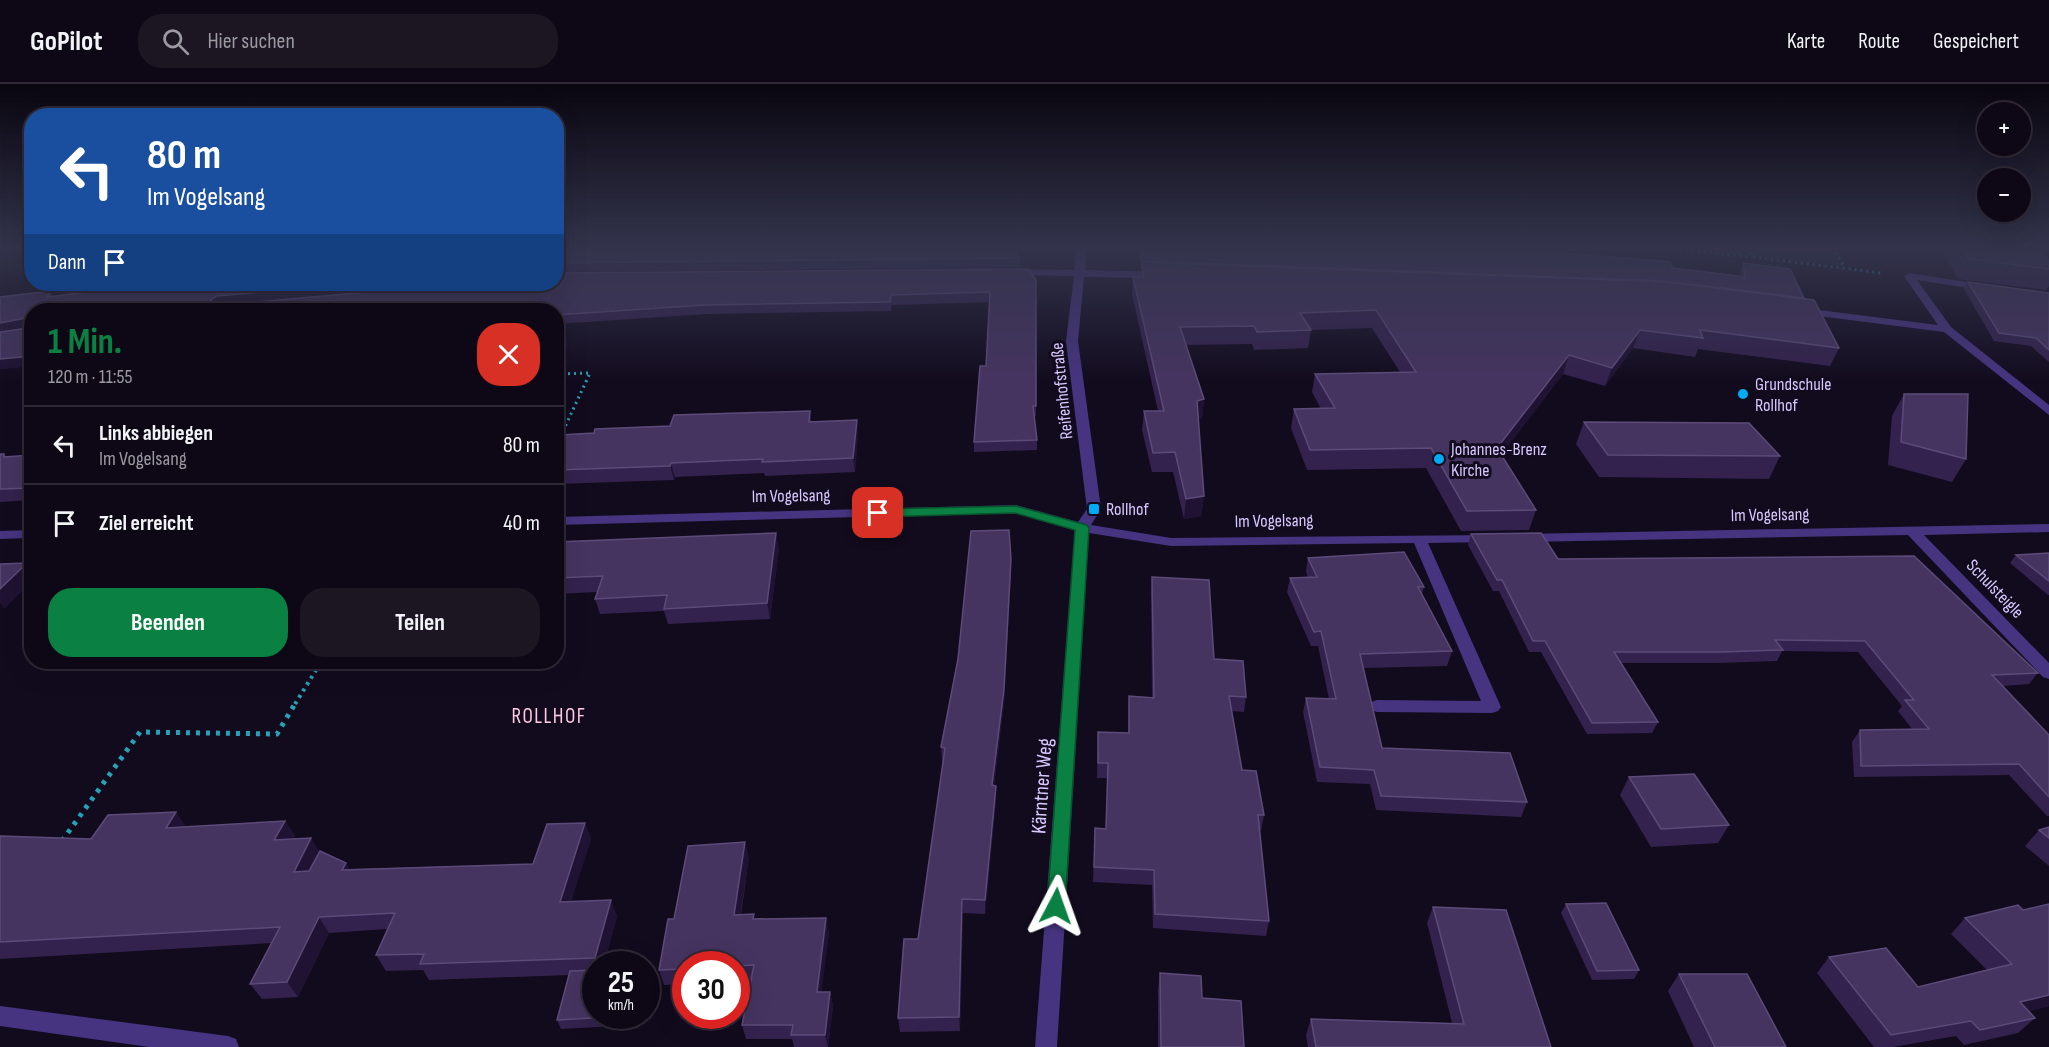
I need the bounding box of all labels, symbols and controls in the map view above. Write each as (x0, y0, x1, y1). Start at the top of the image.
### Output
search box (138, 14, 558, 68)
text: GoPilot (30, 25, 102, 58)
icon: search (159, 25, 192, 58)
text: Hier suchen (207, 28, 295, 55)
text: Karte (1787, 29, 1825, 54)
text: Route (1858, 29, 1900, 54)
text: Gespeichert (1933, 29, 2019, 54)
map controls (1977, 102, 2031, 222)
button: + (1977, 102, 2031, 156)
text: 80 m (147, 130, 221, 181)
icon: left (48, 132, 126, 210)
button: − (1977, 168, 2031, 222)
text: Im Vogelsang (147, 181, 265, 213)
icon: arrive (98, 246, 131, 279)
text: Dann (48, 249, 86, 276)
text: 1 Min. (48, 321, 122, 364)
button: close (477, 323, 540, 386)
street label: Reifenhofstraße (1046, 342, 1078, 440)
text: 120 m · 11:55 (48, 365, 133, 389)
place label: Grundschule Rollhof (1755, 374, 1831, 416)
marker: Grundschule Rollhof (1736, 387, 1750, 401)
text: Links abbiegen (99, 420, 213, 447)
icon: left (48, 429, 81, 462)
text: 80 m (503, 432, 540, 459)
place label: Johannes-Brenz Kirche (1450, 439, 1547, 481)
text: Im Vogelsang (99, 447, 187, 471)
marker: Johannes-Brenz Kirche (1432, 452, 1446, 466)
street label: Im Vogelsang (751, 485, 831, 507)
pin (852, 487, 903, 538)
icon: arrive (861, 496, 894, 529)
place label: Rollhof (1106, 499, 1149, 520)
marker: Rollhof (1087, 502, 1101, 516)
street label: Im Vogelsang (1730, 504, 1810, 526)
icon: arrive (48, 507, 81, 540)
text: Ziel erreicht (99, 510, 194, 537)
text: 40 m (503, 510, 540, 537)
street label: Im Vogelsang (1234, 510, 1314, 532)
street label: Schulsteigle (1962, 555, 2028, 623)
button: Beenden (48, 588, 288, 657)
button: Teilen (300, 588, 540, 657)
district label: ROLLHOF (511, 704, 587, 729)
street label: Kärntner Weg (1026, 737, 1058, 835)
position arrow (1024, 874, 1088, 938)
speed limit sign: 30 (672, 951, 750, 1029)
text: 25 (608, 965, 634, 1001)
text: km/h (608, 996, 634, 1015)

